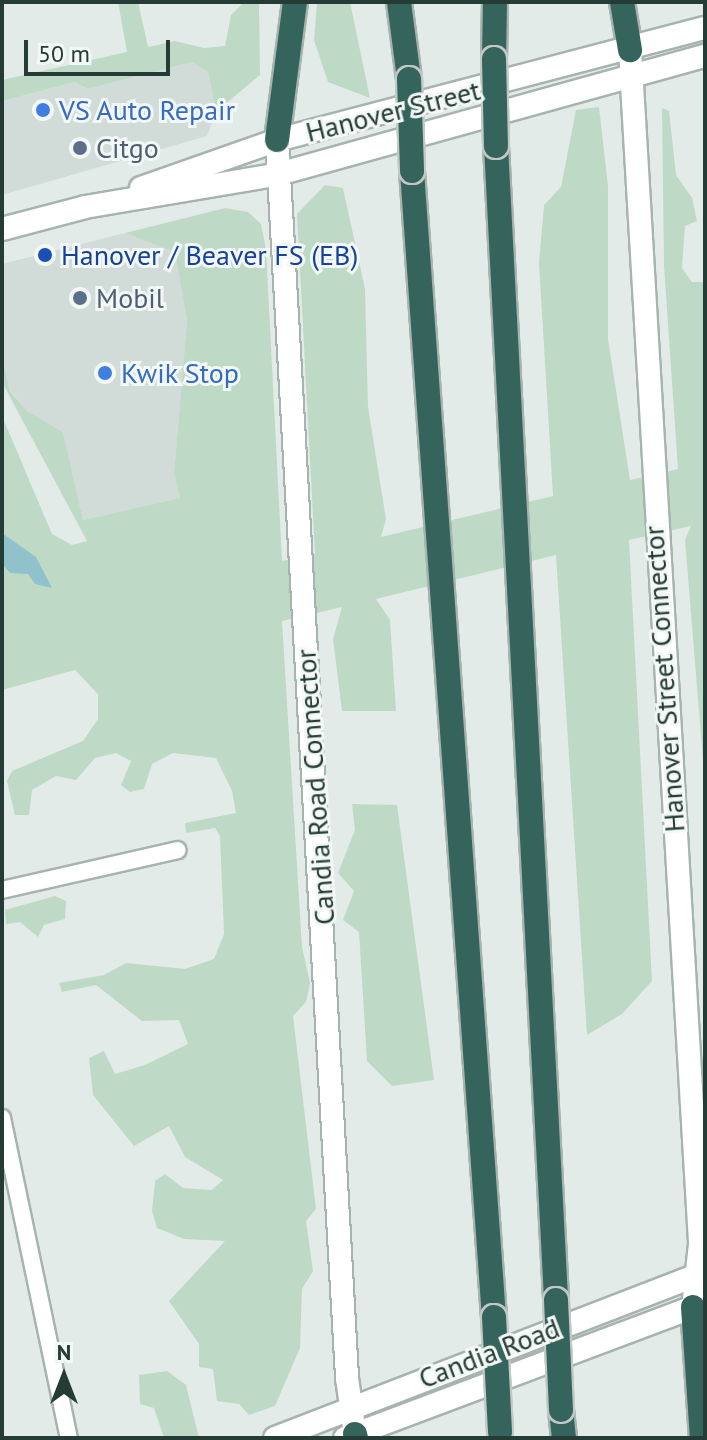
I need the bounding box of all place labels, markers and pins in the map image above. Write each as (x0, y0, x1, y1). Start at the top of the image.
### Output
place label: VS Auto Repair (59, 93, 236, 127)
marker: VS Auto Repair (34, 101, 52, 119)
place label: Citgo (96, 131, 159, 165)
marker: Citgo (71, 139, 89, 157)
place label: Hanover / Beaver FS (EB) (61, 238, 358, 272)
marker: Hanover / Beaver FS (EB) (36, 246, 54, 264)
place label: Mobil (96, 281, 164, 315)
marker: Mobil (71, 289, 89, 307)
place label: Kwik Stop (121, 356, 240, 390)
marker: Kwik Stop (96, 364, 114, 382)

